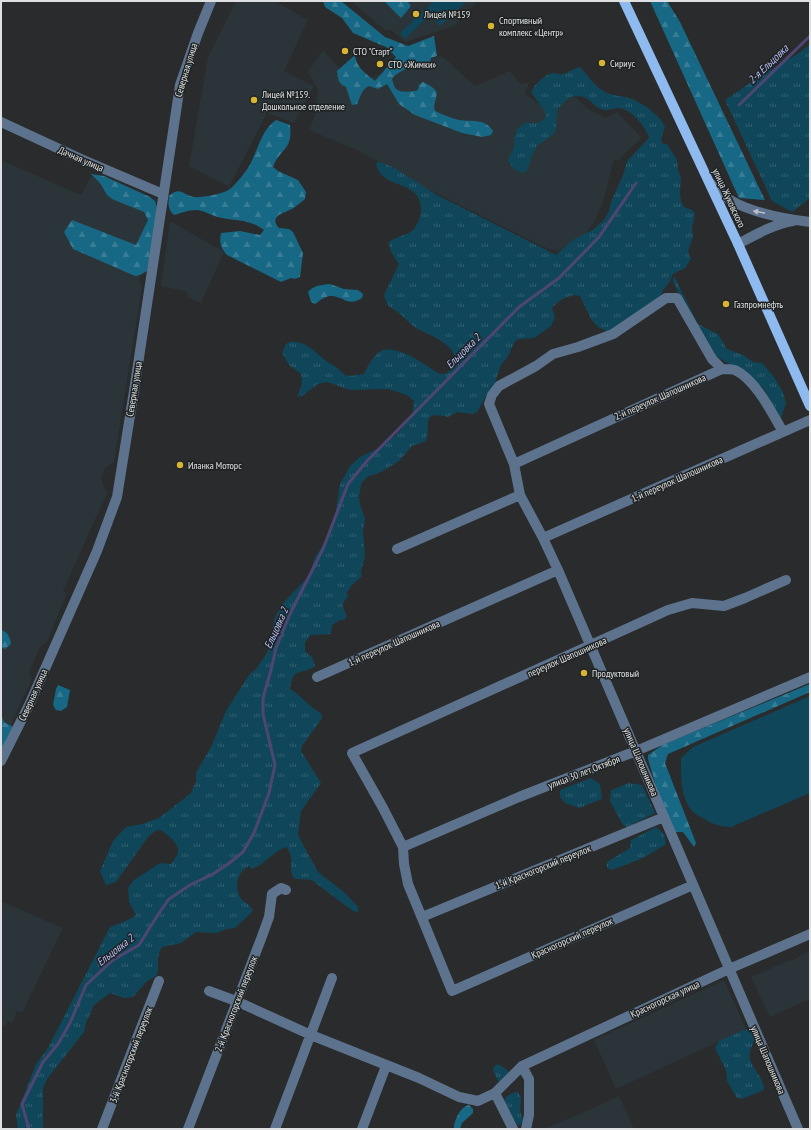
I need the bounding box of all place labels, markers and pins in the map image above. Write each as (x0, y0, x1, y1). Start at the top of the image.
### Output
place label: Лицей №159 (423, 8, 470, 21)
marker: Лицей №159 (411, 9, 421, 19)
place label: Спортивный комплекс «Центр» (499, 14, 564, 39)
marker: Спортивный комплекс «Центр» (486, 21, 496, 31)
place label: СТО "Старт" (353, 45, 393, 58)
marker: СТО "Старт" (340, 46, 350, 56)
place label: Сириус (610, 57, 635, 70)
place label: СТО «Жимки» (388, 58, 436, 71)
marker: Сириус (597, 58, 607, 68)
marker: СТО «Жимки» (375, 59, 385, 69)
place label: Лицей №159. Дошкольное отделение (261, 88, 345, 113)
marker: Лицей №159. Дошкольное отделение (249, 95, 259, 105)
place label: Газпромнефть (734, 298, 783, 311)
marker: Газпромнефть (721, 299, 731, 309)
place label: Иланка Моторс (188, 459, 242, 472)
marker: Иланка Моторс (175, 460, 185, 470)
place label: Продуктовый (592, 667, 639, 680)
marker: Продуктовый (579, 668, 589, 678)

